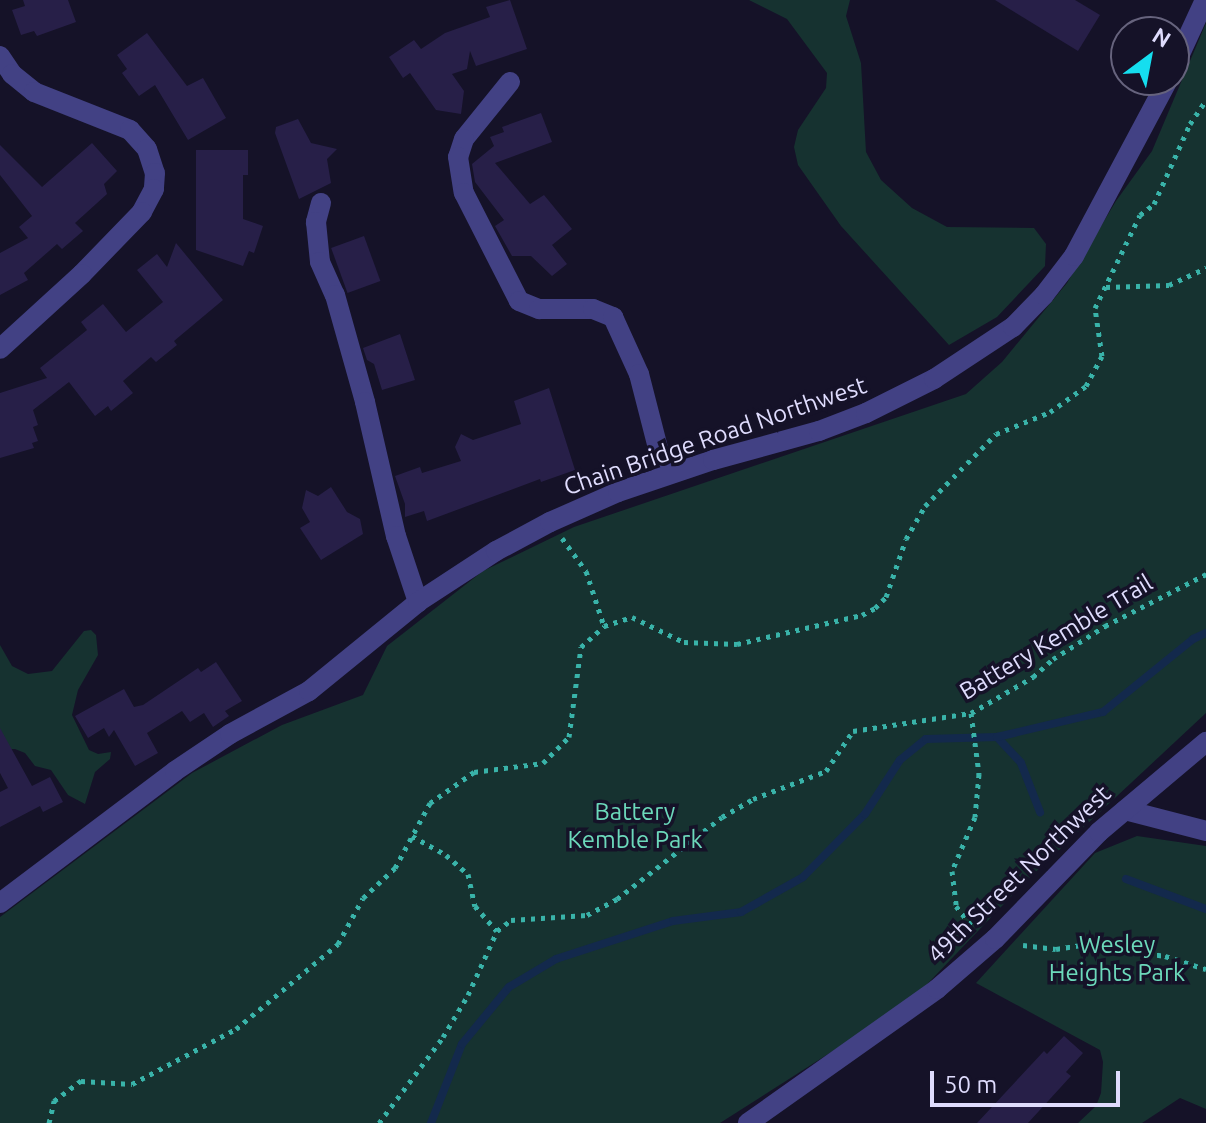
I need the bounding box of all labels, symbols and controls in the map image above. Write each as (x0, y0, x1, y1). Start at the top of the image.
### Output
north arrow (1110, 16, 1190, 96)
text: N (1148, 22, 1176, 52)
street label: Chain Bridge Road Northwest (560, 371, 870, 501)
street label: Battery Kemble Trail (954, 568, 1158, 706)
street label: 49th Street Northwest (921, 779, 1117, 969)
park label: Battery Kemble Park (567, 798, 703, 854)
park label: Wesley Heights Park (1049, 931, 1185, 987)
scale bar (934, 1055, 1124, 1105)
text: 50 m (944, 1071, 997, 1098)

